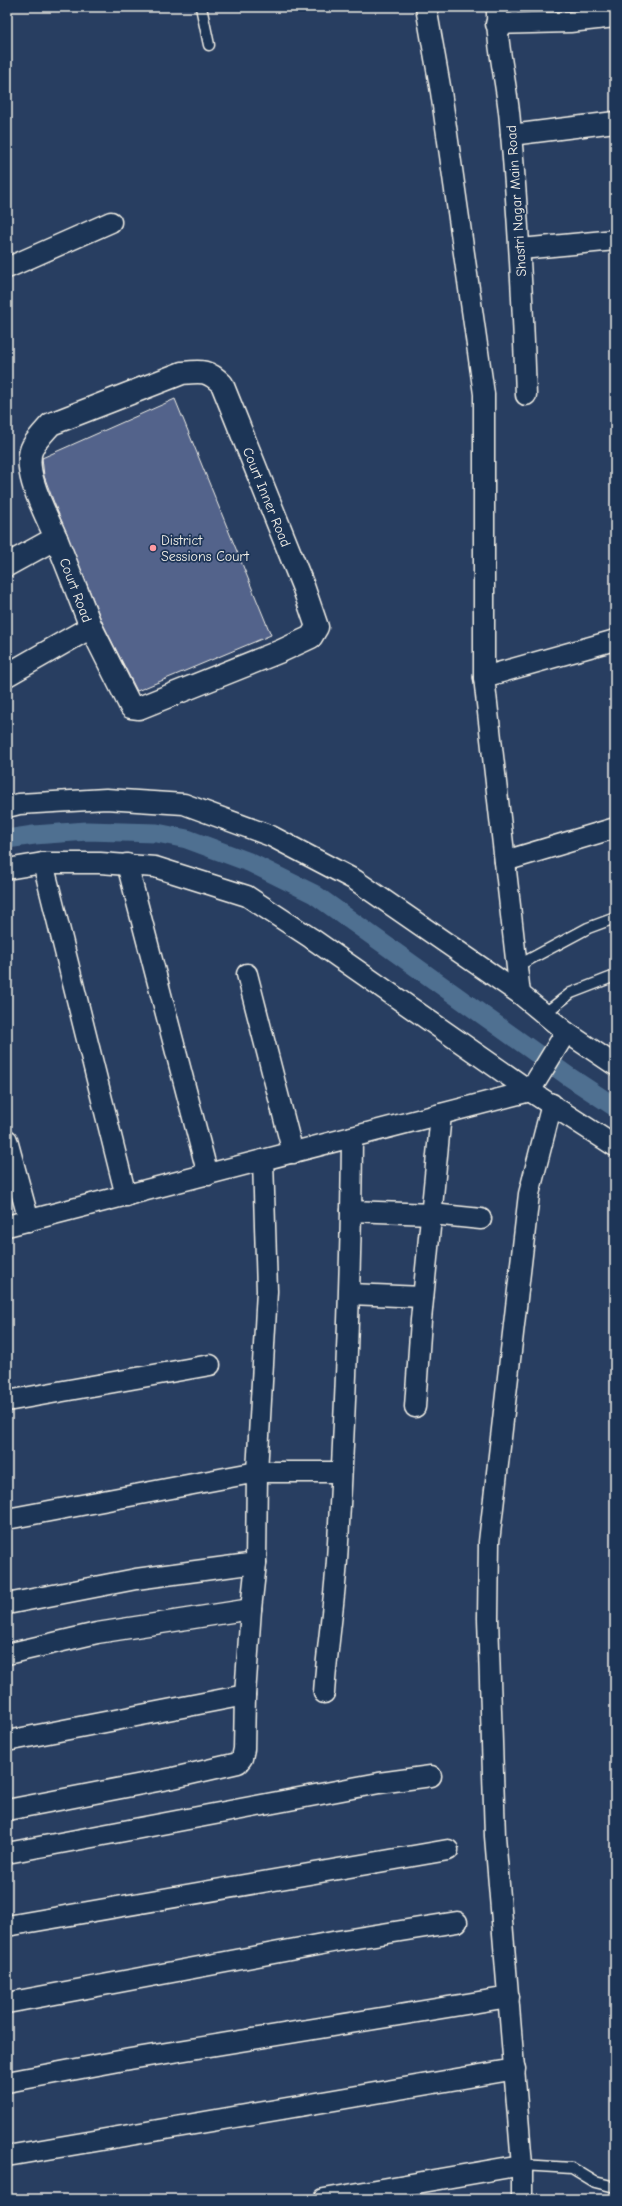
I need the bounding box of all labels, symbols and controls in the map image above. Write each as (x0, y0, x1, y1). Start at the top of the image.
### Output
street label: Shastri Nagar Main Road (503, 125, 530, 277)
street label: Court Inner Road (239, 445, 294, 549)
place label: District Sessions Court (161, 532, 250, 565)
marker: District Sessions Court (148, 543, 158, 553)
street label: Court Road (55, 556, 96, 625)

